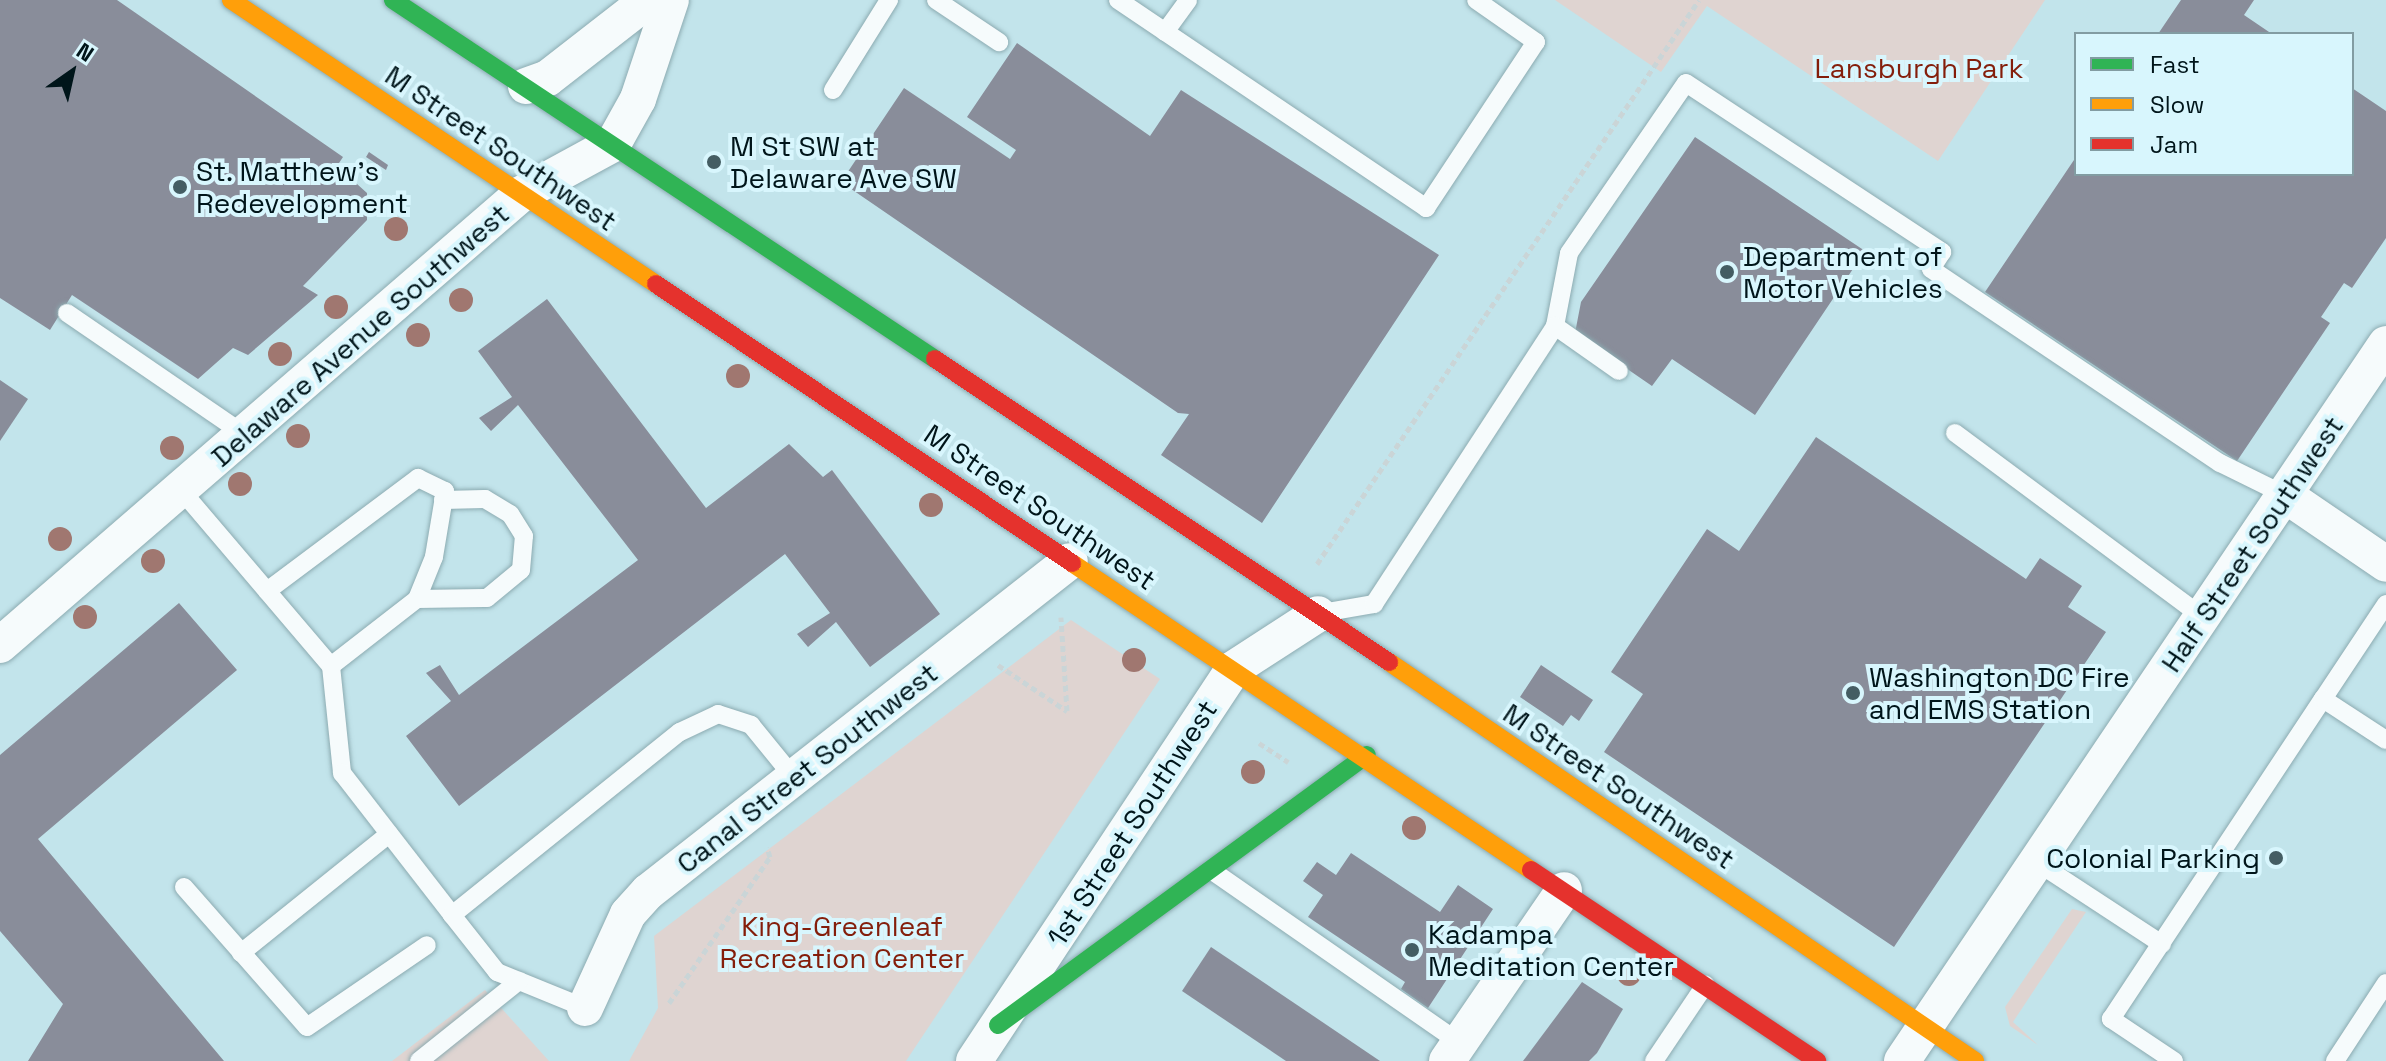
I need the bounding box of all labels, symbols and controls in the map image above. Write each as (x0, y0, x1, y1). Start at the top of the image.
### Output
north arrow (32, 32, 112, 112)
legend (2074, 32, 2354, 176)
text: N (71, 36, 99, 68)
text: Fast (2150, 49, 2200, 80)
park label: Lansburgh Park (1814, 51, 2024, 85)
street label: M Street Southwest (379, 58, 623, 238)
text: Slow (2150, 89, 2204, 120)
place label: M St SW at Delaware Ave SW (730, 129, 957, 195)
text: Jam (2150, 129, 2198, 160)
marker: M St SW at Delaware Ave SW (705, 153, 723, 171)
place label: St. Matthew's Redevelopment (196, 154, 408, 220)
marker: St. Matthew's Redevelopment (171, 178, 189, 196)
street label: Delaware Avenue Southwest (204, 196, 516, 474)
place label: Department of Motor Vehicles (1743, 239, 1943, 305)
marker: Department of Motor Vehicles (1718, 263, 1736, 281)
street label: Half Street Southwest (2154, 410, 2350, 678)
street label: M Street Southwest (918, 417, 1162, 597)
street label: Canal Street Southwest (670, 656, 944, 880)
place label: Washington DC Fire and EMS Station (1869, 660, 2130, 726)
marker: Washington DC Fire and EMS Station (1844, 684, 1862, 702)
street label: 1st Street Southwest (1040, 694, 1224, 952)
street label: M Street Southwest (1497, 696, 1741, 876)
place label: Colonial Parking (2046, 841, 2260, 875)
marker: Colonial Parking (2267, 849, 2285, 867)
park label: King-Greenleaf Recreation Center (719, 909, 965, 975)
place label: Kadampa Meditation Center (1428, 917, 1674, 983)
marker: Kadampa Meditation Center (1403, 941, 1421, 959)

